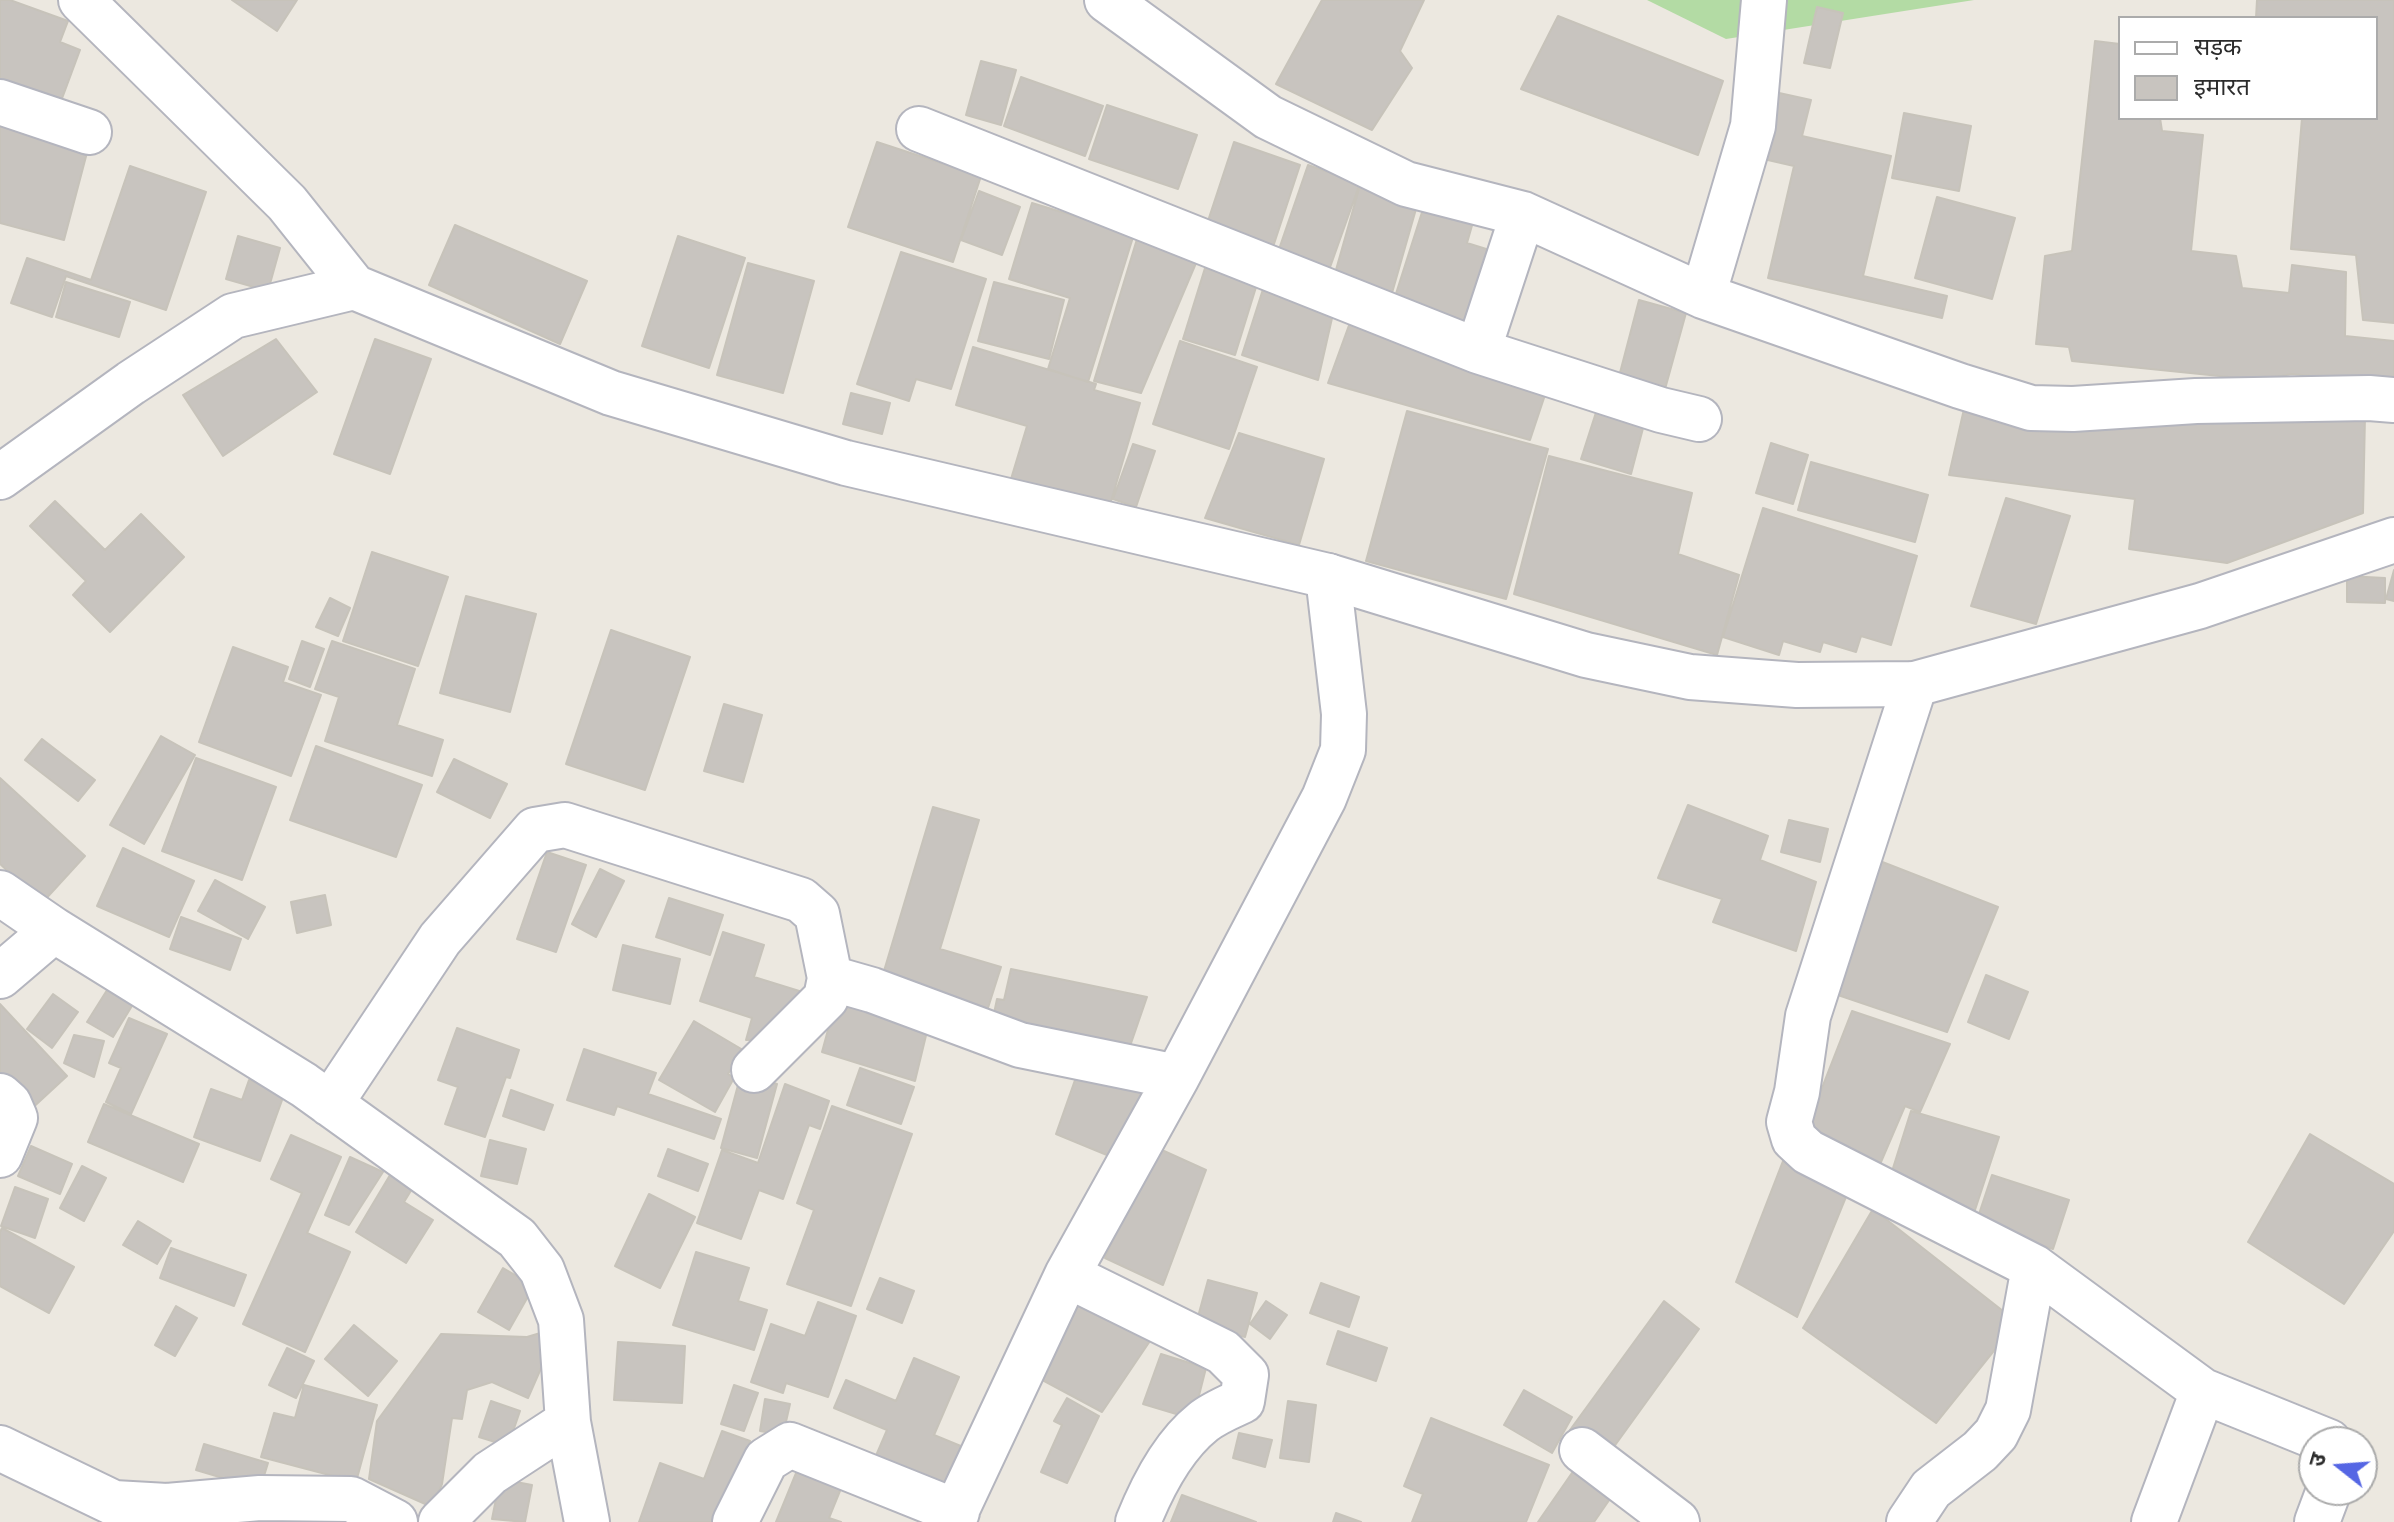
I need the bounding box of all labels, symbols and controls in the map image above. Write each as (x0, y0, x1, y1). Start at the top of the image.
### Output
legend (2118, 16, 2378, 120)
text: सड़क (2194, 31, 2242, 60)
text: इमारत (2194, 71, 2250, 100)
north arrow (2298, 1426, 2378, 1506)
text: उ (2302, 1449, 2331, 1470)

